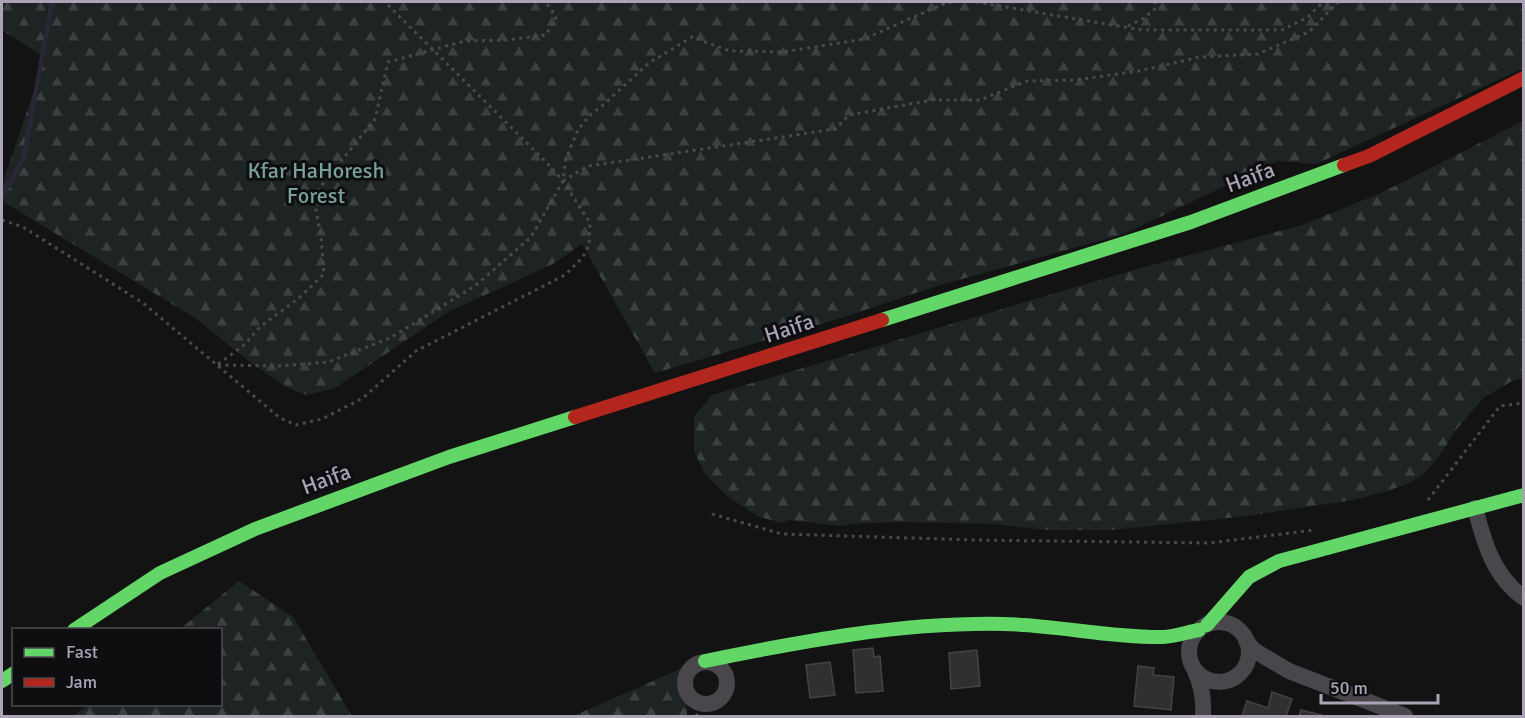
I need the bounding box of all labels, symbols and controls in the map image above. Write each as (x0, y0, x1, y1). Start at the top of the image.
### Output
street label: Haifa (1222, 156, 1278, 198)
park label: Kfar HaHoresh Forest (248, 157, 384, 209)
street label: Haifa (761, 307, 817, 349)
street label: Haifa (298, 458, 354, 500)
legend (12, 628, 222, 706)
text: Fast (66, 641, 98, 663)
scale bar (1321, 667, 1438, 705)
text: Jam (66, 671, 97, 693)
text: 50 m (1330, 677, 1368, 699)

